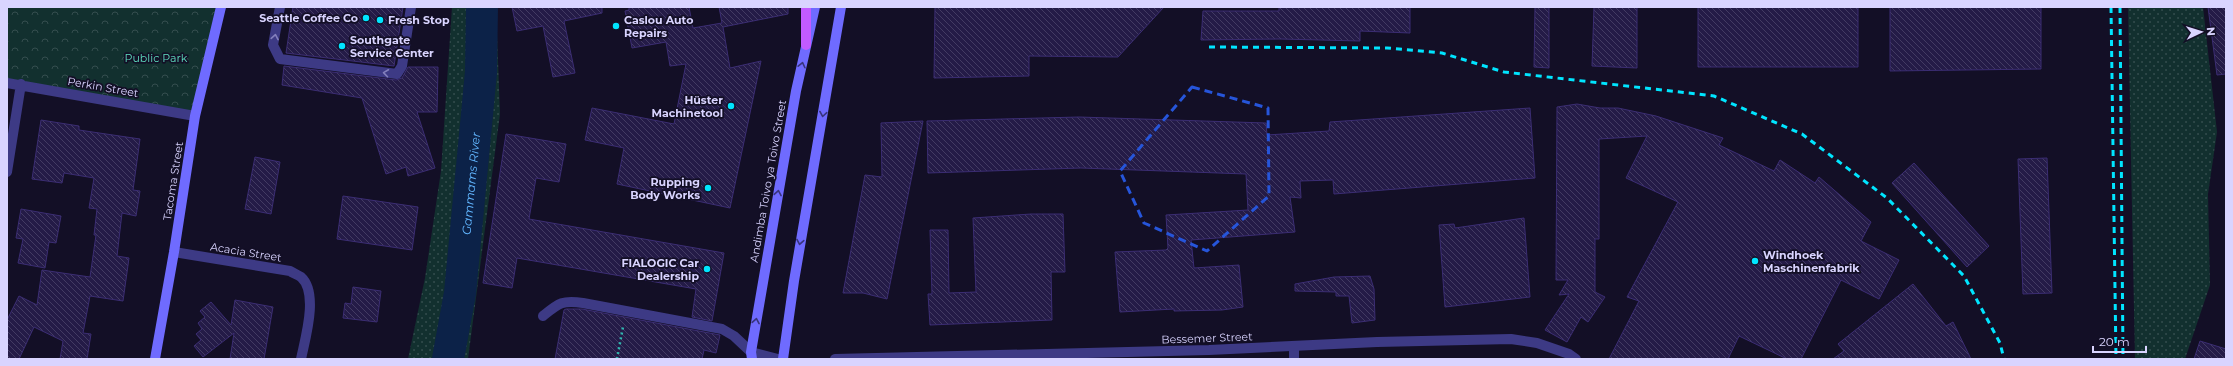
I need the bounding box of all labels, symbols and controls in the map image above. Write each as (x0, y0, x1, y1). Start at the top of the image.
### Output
place label: Seattle Coffee Co (259, 11, 358, 25)
north arrow (2181, 12, 2221, 52)
marker: Seattle Coffee Co (361, 13, 371, 23)
place label: Fresh Stop (388, 13, 450, 27)
place label: Caslou Auto Repairs (624, 13, 693, 40)
marker: Fresh Stop (375, 15, 385, 25)
marker: Caslou Auto Repairs (611, 21, 621, 31)
text: N (2204, 26, 2218, 36)
place label: Southgate Service Center (350, 33, 434, 60)
one-way arrow (270, 34, 278, 40)
marker: Southgate Service Center (337, 41, 347, 51)
park label: Public Park (125, 51, 188, 65)
one-way arrow (797, 62, 805, 68)
one-way arrow (382, 69, 389, 78)
street label: Perkin Street (66, 74, 140, 100)
place label: Hüster Machinetool (651, 93, 723, 120)
street label: Andimba Toivo ya Toivo Street (747, 98, 789, 263)
marker: Hüster Machinetool (726, 101, 736, 111)
one-way arrow (819, 111, 828, 118)
water label: Gammams River (458, 131, 483, 236)
street label: Tacoma Street (160, 140, 186, 221)
place label: Rupping Body Works (630, 175, 700, 202)
marker: Rupping Body Works (703, 183, 713, 193)
one-way arrow (773, 189, 782, 196)
street label: Acacia Street (209, 239, 283, 265)
one-way arrow (797, 239, 805, 246)
place label: Windhoek Maschinenfabrik (1763, 248, 1860, 275)
place label: FIALOGIC Car Dealership (622, 256, 699, 283)
marker: Windhoek Maschinenfabrik (1750, 256, 1760, 266)
marker: FIALOGIC Car Dealership (702, 264, 712, 274)
one-way arrow (751, 318, 760, 324)
scale bar (2093, 328, 2146, 354)
street label: Bessemer Street (1161, 329, 1253, 347)
text: 20 m (2099, 334, 2130, 349)

